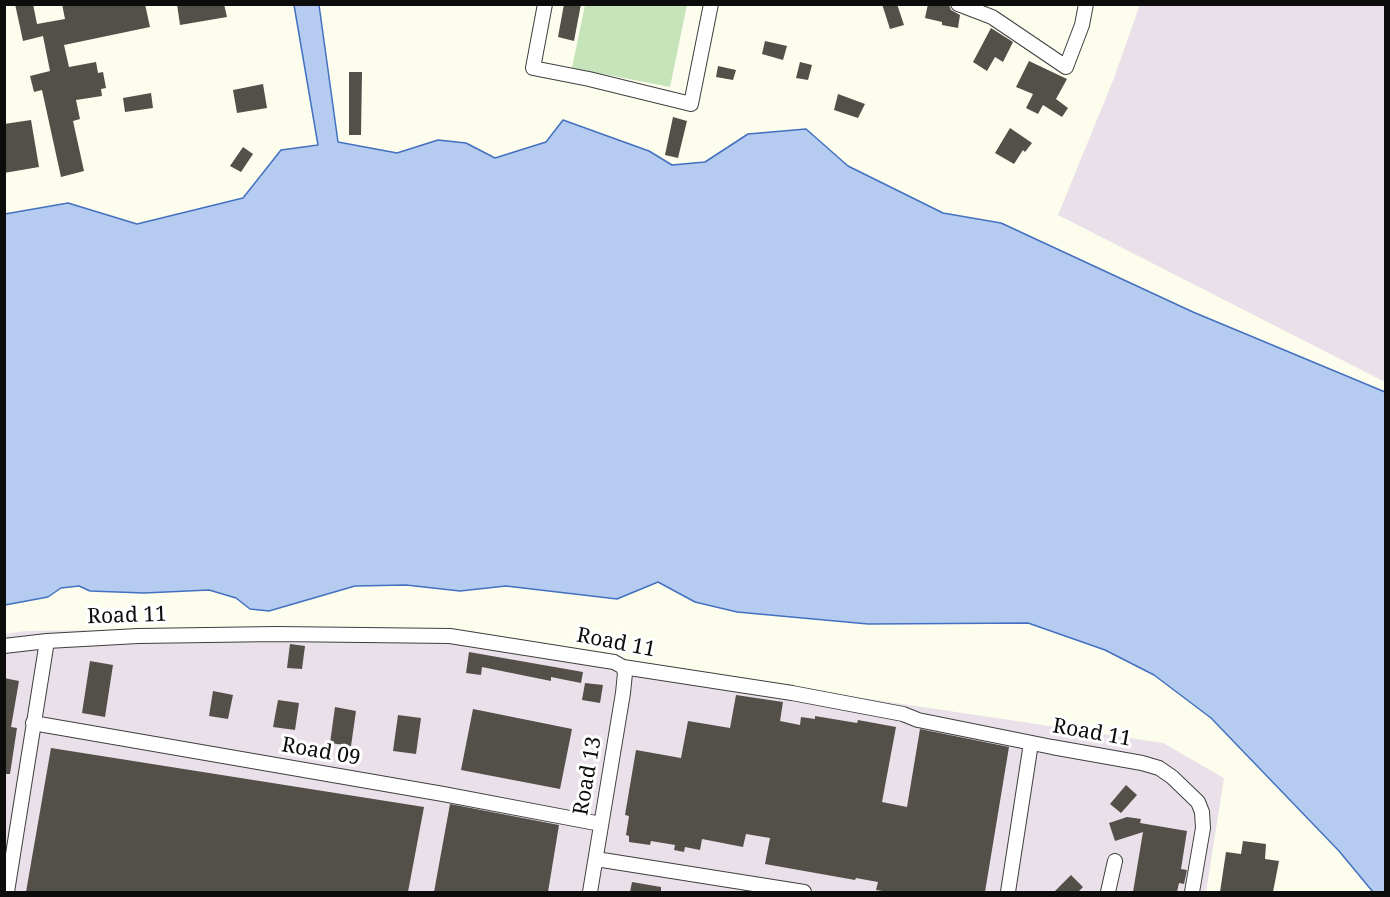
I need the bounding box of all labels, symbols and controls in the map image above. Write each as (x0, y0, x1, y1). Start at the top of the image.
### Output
street label: Road 11 (87, 602, 167, 630)
street label: Road 11 (575, 623, 657, 663)
street label: Road 11 (1051, 714, 1133, 752)
street label: Road 09 (280, 733, 362, 771)
street label: Road 13 (569, 735, 607, 817)

